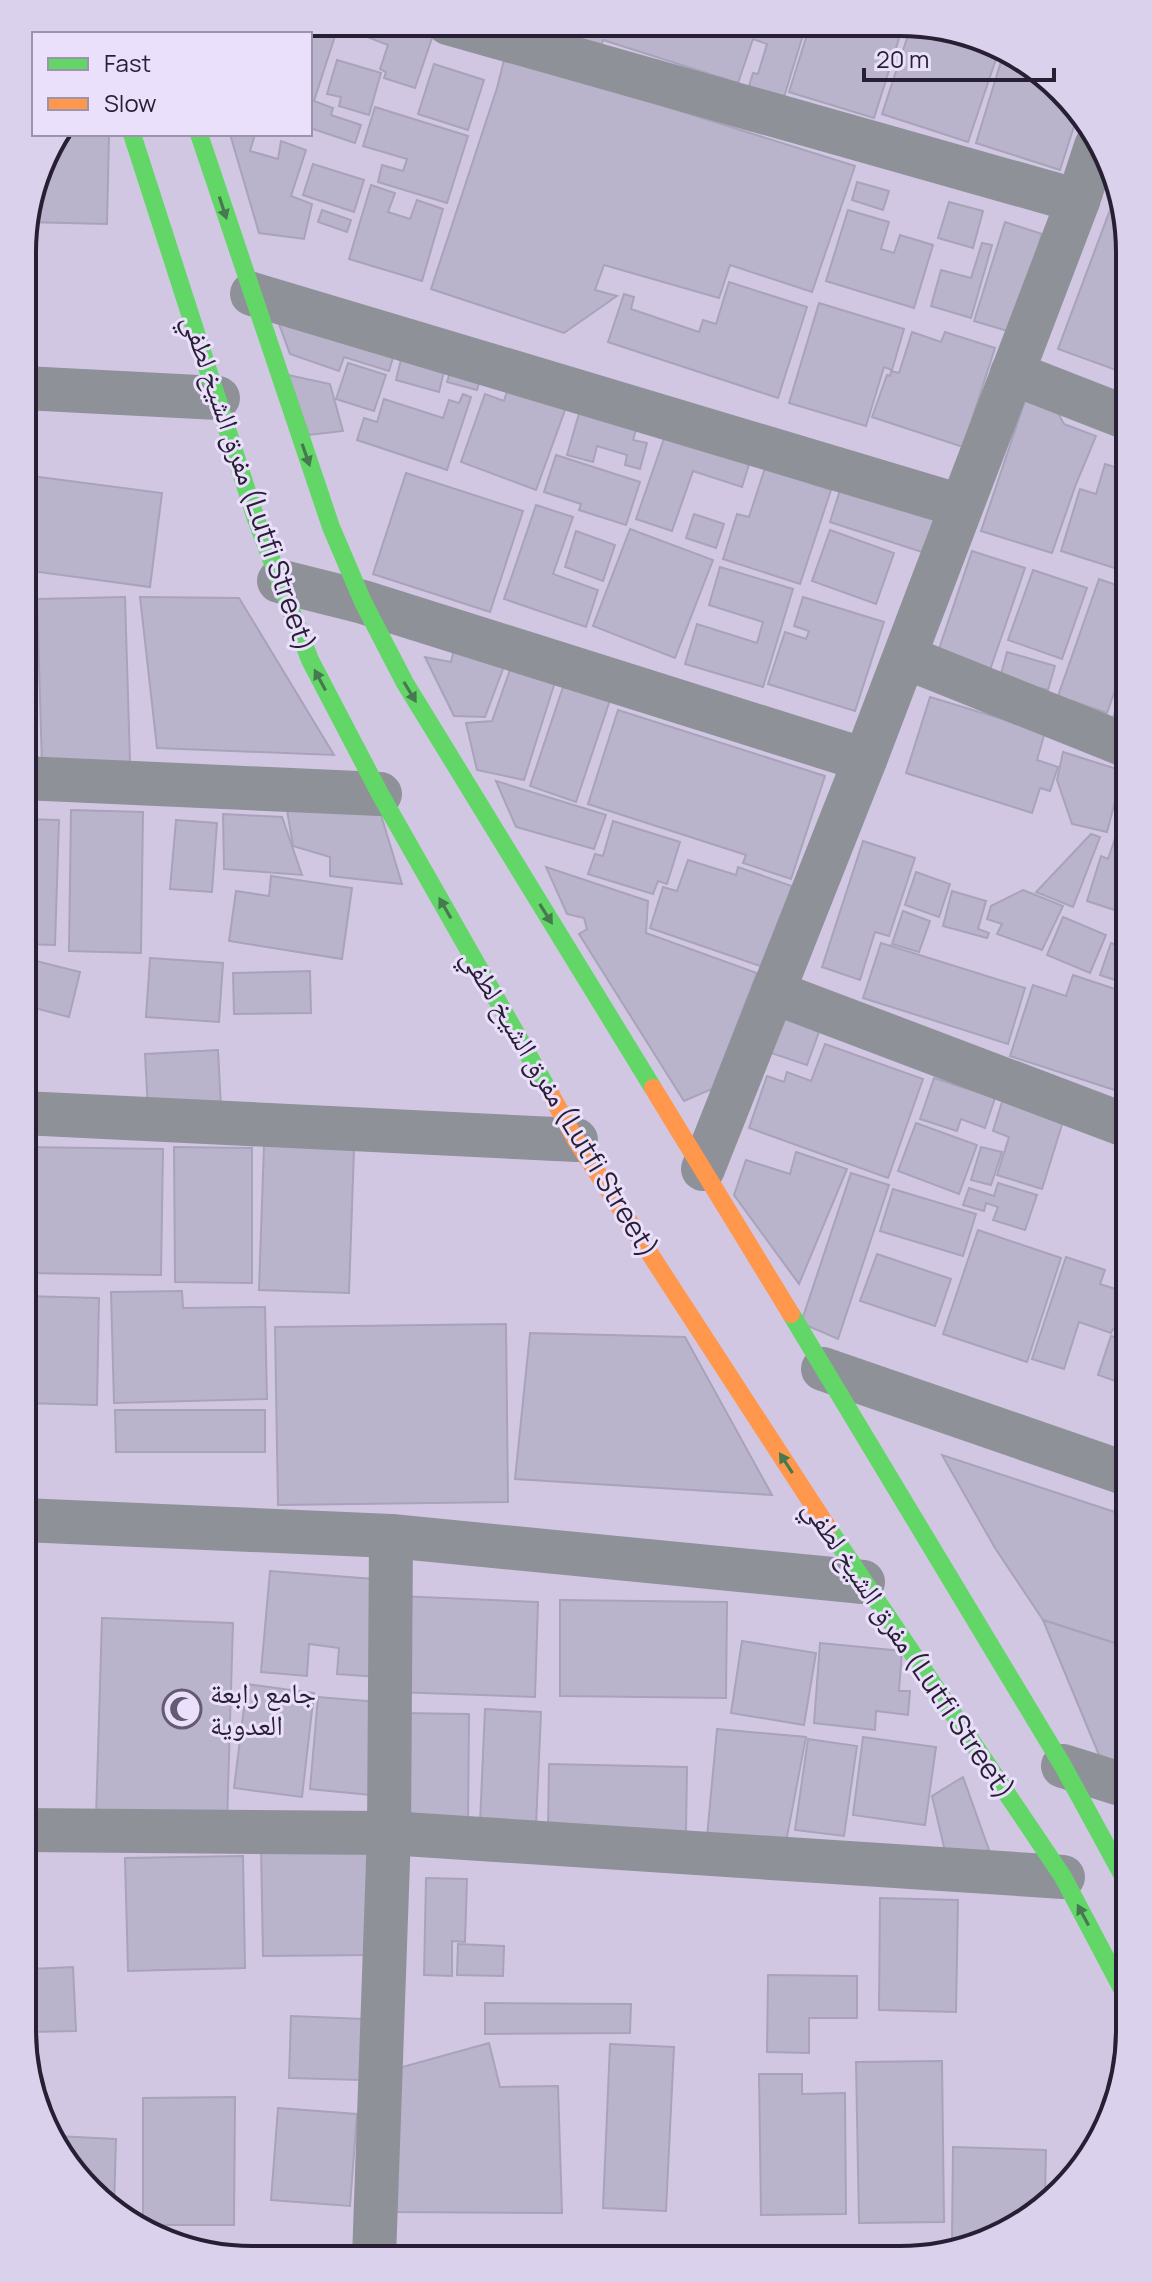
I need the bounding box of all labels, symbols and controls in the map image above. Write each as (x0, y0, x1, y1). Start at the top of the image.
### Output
legend (32, 32, 312, 136)
scale bar (864, 32, 1054, 82)
text: 20 m (876, 42, 929, 75)
text: Fast (104, 46, 151, 79)
text: Slow (104, 86, 157, 119)
one-way arrow (218, 196, 230, 220)
street label: مفرق الشيخ لطفي (Lutfi Street) (170, 309, 326, 658)
one-way arrow (301, 443, 313, 467)
one-way arrow (314, 668, 327, 691)
one-way arrow (403, 681, 417, 703)
one-way arrow (438, 897, 452, 919)
one-way arrow (539, 903, 553, 925)
street label: مفرق الشيخ لطفي (Lutfi Street) (449, 941, 668, 1267)
one-way arrow (778, 1453, 793, 1474)
street label: مفرق الشيخ لطفي (Lutfi Street) (791, 1491, 1025, 1809)
place label: جامع رابعة العدوية (210, 1673, 316, 1743)
mosque icon: جامع رابعة العدوية (161, 1688, 203, 1730)
one-way arrow (1076, 1904, 1090, 1926)

